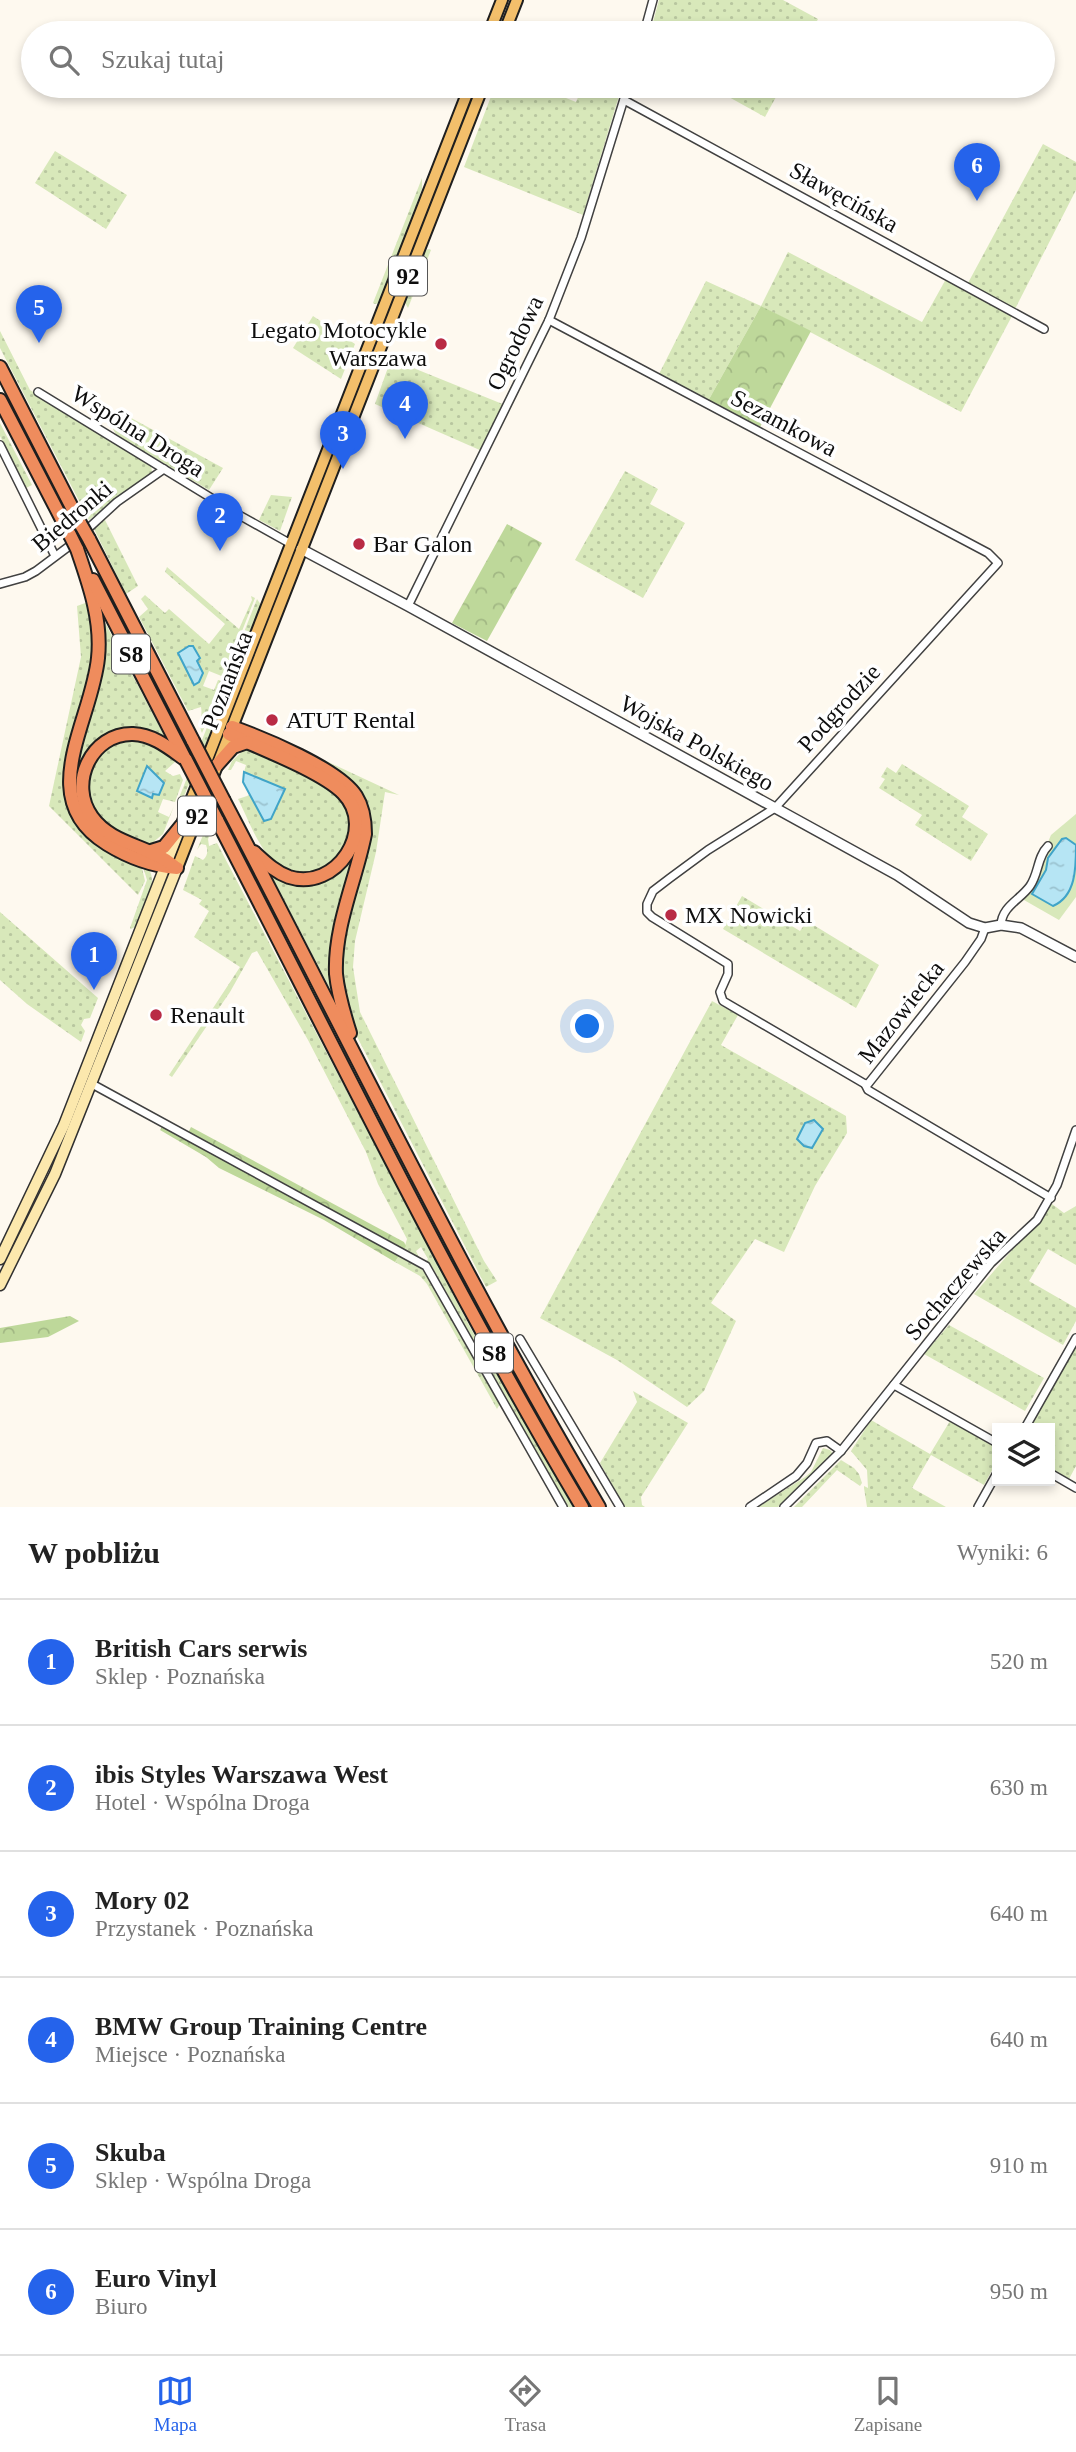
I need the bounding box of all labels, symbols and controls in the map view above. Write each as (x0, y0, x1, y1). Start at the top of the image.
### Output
search box (21, 21, 1055, 98)
icon: search (45, 41, 83, 79)
text: Szukaj tutaj (101, 45, 224, 74)
pin: 6 (954, 143, 1000, 201)
street label: Sławęcińska (785, 157, 903, 238)
road number: 92 (389, 256, 427, 296)
pin: 5 (16, 285, 62, 343)
street label: Ogrodowa (482, 291, 548, 394)
place label: Legato Motocykle Warszawa (250, 317, 427, 371)
marker: Legato Motocykle Warszawa (433, 336, 449, 352)
street label: Wspólna Droga (67, 380, 209, 482)
pin: 4 (382, 381, 428, 439)
street label: Sezamkowa (727, 384, 842, 462)
pin: 3 (320, 411, 366, 469)
street label: Biedronki (27, 475, 117, 557)
pin: 2 (197, 493, 243, 551)
place label: Bar Galon (373, 531, 472, 557)
marker: Bar Galon (351, 536, 367, 552)
street label: Poznańska (196, 627, 258, 733)
road number: S8 (112, 634, 150, 674)
street label: Podgrodzie (793, 659, 885, 757)
street label: Wojska Polskiego (615, 690, 779, 796)
place label: ATUT Rental (286, 707, 416, 733)
marker: ATUT Rental (264, 712, 280, 728)
road number: 92 (178, 796, 216, 836)
place label: MX Nowicki (685, 902, 813, 928)
marker: MX Nowicki (663, 907, 679, 923)
pin: 1 (71, 932, 117, 990)
street label: Mazowiecka (853, 955, 949, 1068)
place label: Renault (170, 1002, 245, 1028)
marker: Renault (148, 1007, 164, 1023)
your location (570, 1009, 604, 1043)
street label: Sochaczewska (899, 1222, 1011, 1345)
road number: S8 (475, 1334, 513, 1372)
map controls (992, 1423, 1055, 1486)
button: layers (992, 1423, 1055, 1486)
text: W pobliżu (28, 1536, 160, 1569)
text: Wyniki: 6 (957, 1540, 1048, 1565)
text: British Cars serwis (95, 1634, 307, 1663)
text: 1 (45, 1649, 57, 1674)
text: 520 m (990, 1649, 1048, 1674)
text: Sklep · Poznańska (95, 1664, 265, 1689)
text: ibis Styles Warszawa West (95, 1760, 388, 1789)
text: 2 (45, 1775, 57, 1800)
text: 630 m (990, 1775, 1048, 1800)
text: Hotel · Wspólna Droga (95, 1790, 310, 1815)
text: Mory 02 (95, 1886, 190, 1915)
text: 3 (45, 1901, 57, 1926)
text: 640 m (990, 1901, 1048, 1926)
text: Przystanek · Poznańska (95, 1916, 313, 1941)
text: BMW Group Training Centre (95, 2012, 427, 2041)
text: 4 (45, 2027, 57, 2052)
text: 640 m (990, 2027, 1048, 2052)
text: Miejsce · Poznańska (95, 2042, 285, 2067)
text: Skuba (95, 2138, 166, 2167)
text: 5 (45, 2153, 57, 2178)
text: 910 m (990, 2153, 1048, 2178)
text: Sklep · Wspólna Droga (95, 2168, 311, 2193)
text: Euro Vinyl (95, 2264, 217, 2293)
text: 6 (45, 2279, 57, 2304)
text: 950 m (990, 2279, 1048, 2304)
text: Biuro (95, 2294, 147, 2319)
tab: Mapa (154, 2372, 197, 2436)
tab: Trasa (505, 2372, 546, 2436)
tab: Zapisane (854, 2372, 922, 2436)

